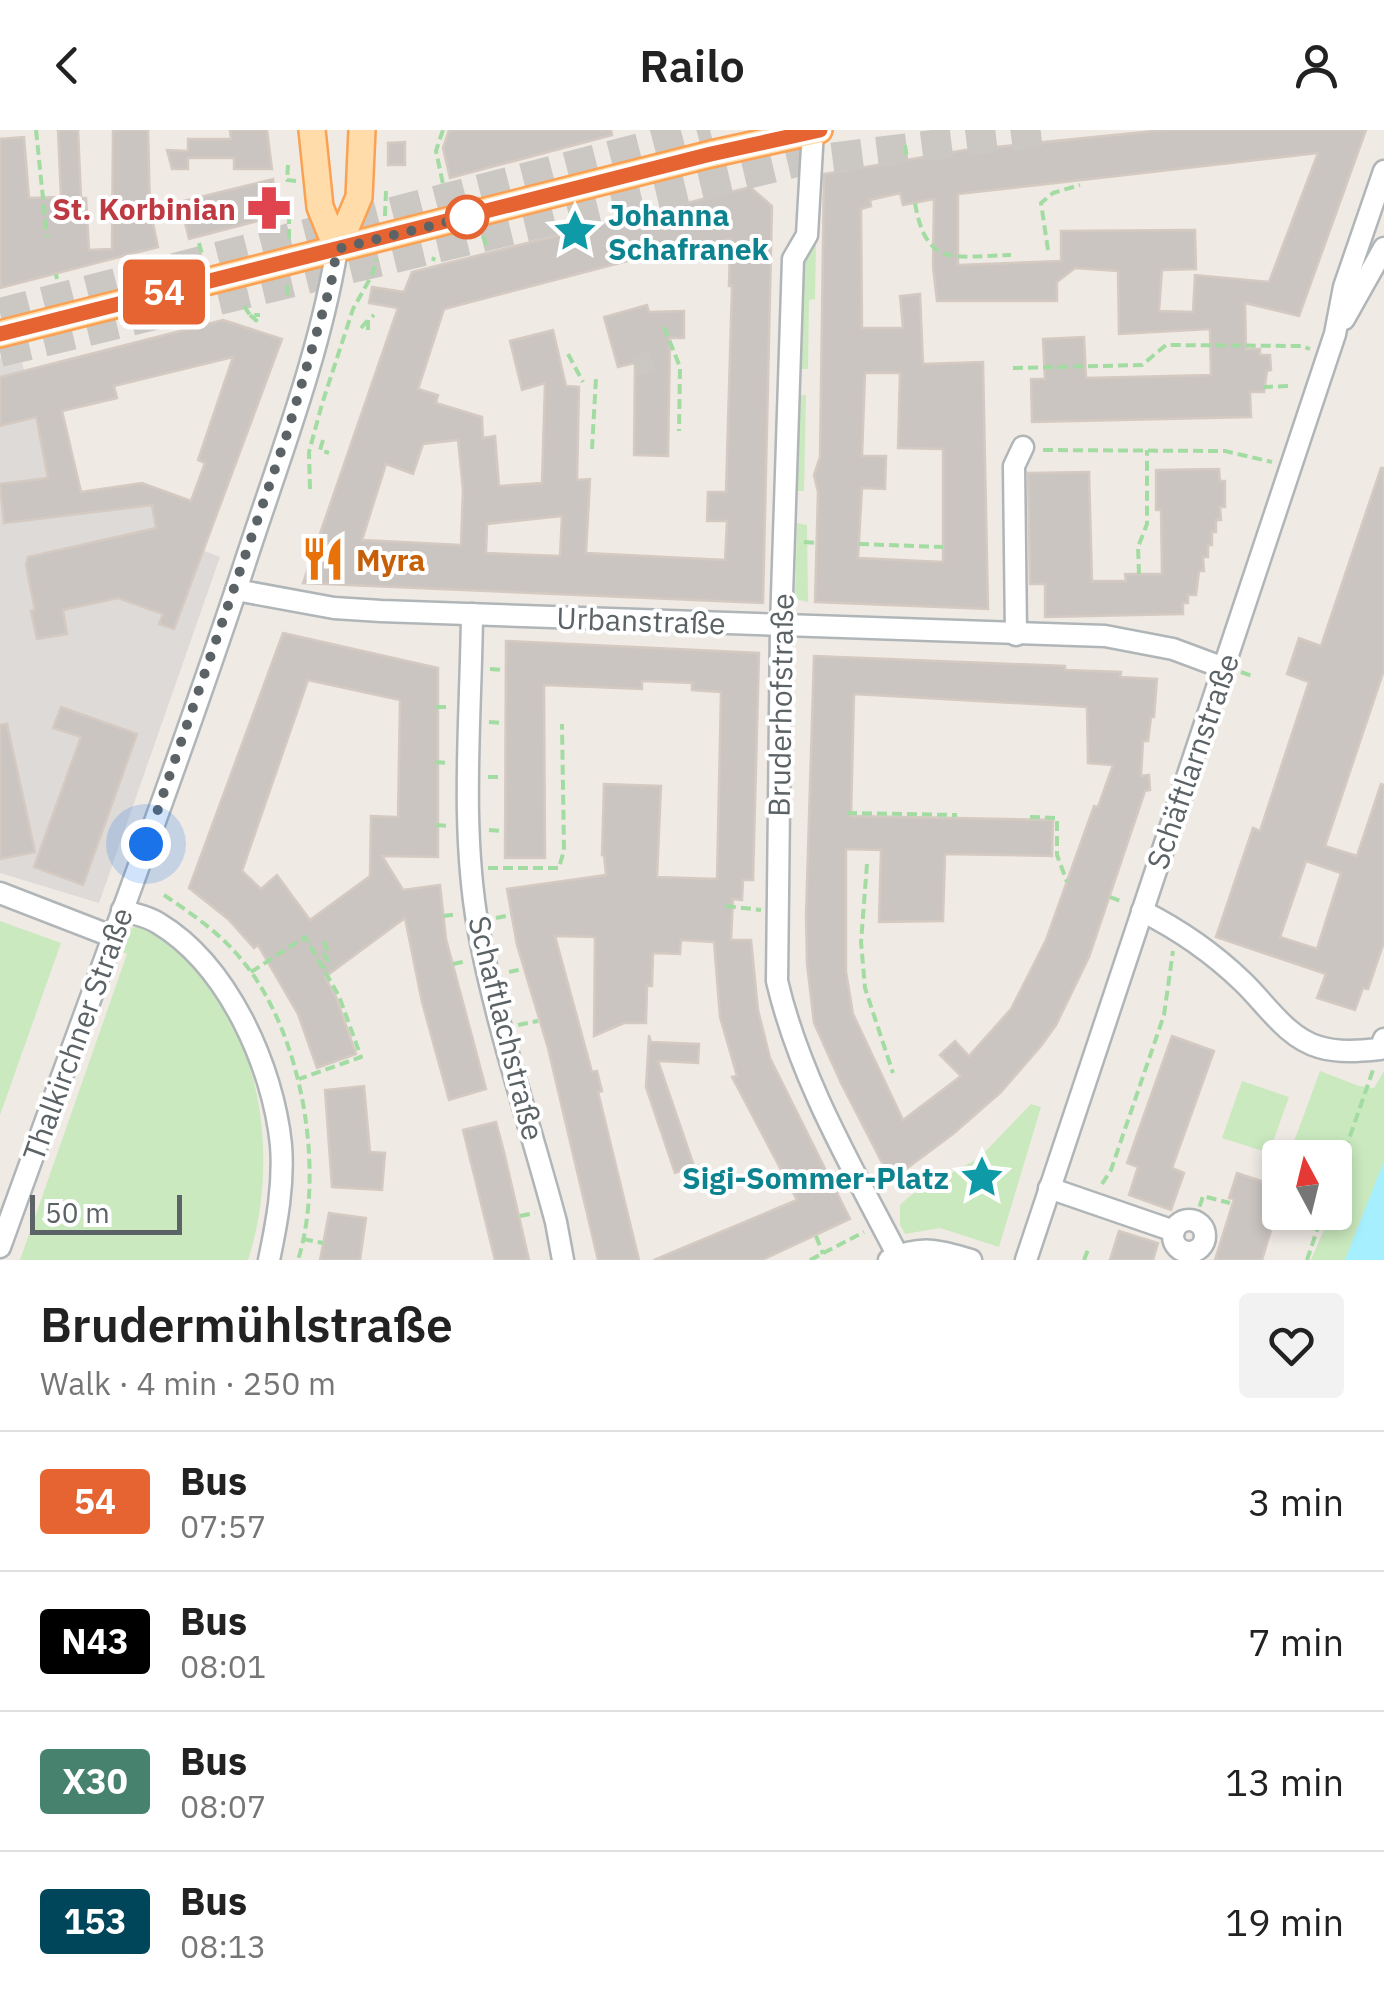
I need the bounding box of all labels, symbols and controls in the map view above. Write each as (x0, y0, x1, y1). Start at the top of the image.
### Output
text: Railo (639, 36, 745, 94)
icon: back (40, 38, 95, 93)
icon: person (1289, 38, 1344, 93)
pharmacy icon: St. Korbinian (245, 184, 293, 232)
place label: St. Korbinian (52, 189, 236, 228)
place label: Johanna Schafranek (608, 195, 770, 268)
unlabelled marker (446, 196, 488, 238)
place icon: Johanna Schafranek (551, 207, 599, 255)
line badge: 54 (119, 260, 209, 324)
text: 54 (143, 269, 185, 315)
restaurant icon: Myra (299, 535, 347, 583)
place label: Myra (356, 540, 425, 579)
street label: Bruderhofstraße (759, 593, 801, 817)
street label: Urbanstraße (556, 598, 726, 642)
street label: Schäftlarnstraße (1137, 648, 1247, 874)
your location (121, 819, 171, 869)
street label: Thalkirchner Straße (13, 902, 141, 1166)
street label: Schaftlachstraße (460, 912, 554, 1144)
north arrow (1262, 1140, 1352, 1230)
map controls (1262, 1140, 1352, 1230)
place icon: Sigi-Sommer-Platz (958, 1153, 1006, 1201)
place label: Sigi-Sommer-Platz (682, 1158, 949, 1197)
scale bar (30, 1190, 182, 1234)
text: 50 m (45, 1194, 110, 1231)
text: Brudermühlstraße (40, 1293, 453, 1355)
button: heart (1239, 1293, 1344, 1398)
text: Walk · 4 min · 250 m (40, 1362, 336, 1404)
text: Bus (180, 1456, 247, 1505)
text: 3 min (1248, 1477, 1344, 1526)
text: 54 (74, 1478, 116, 1524)
text: 07:57 (180, 1505, 266, 1547)
text: Bus (180, 1596, 247, 1645)
text: 7 min (1248, 1617, 1344, 1666)
text: N43 (61, 1618, 129, 1664)
text: 08:01 (180, 1645, 266, 1687)
text: Bus (180, 1736, 247, 1785)
text: 13 min (1225, 1757, 1344, 1806)
text: X30 (62, 1758, 128, 1804)
text: 08:07 (180, 1785, 266, 1827)
text: Bus (180, 1876, 247, 1925)
text: 19 min (1225, 1897, 1344, 1946)
text: 153 (63, 1898, 127, 1944)
text: 08:13 (180, 1925, 266, 1967)

